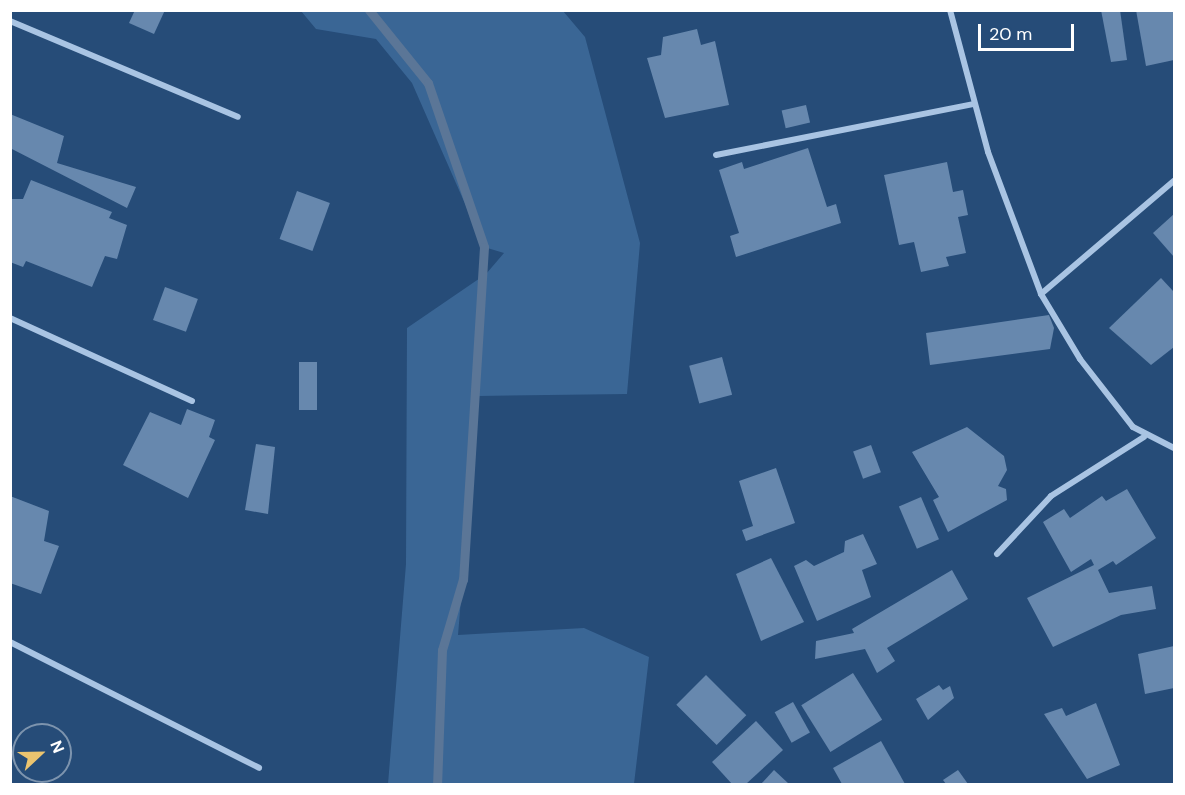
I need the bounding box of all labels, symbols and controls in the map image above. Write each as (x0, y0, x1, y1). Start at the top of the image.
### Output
scale bar (981, 12, 1077, 50)
text: 20 m (989, 22, 1032, 46)
north arrow (12, 723, 72, 783)
text: N (45, 737, 69, 756)

